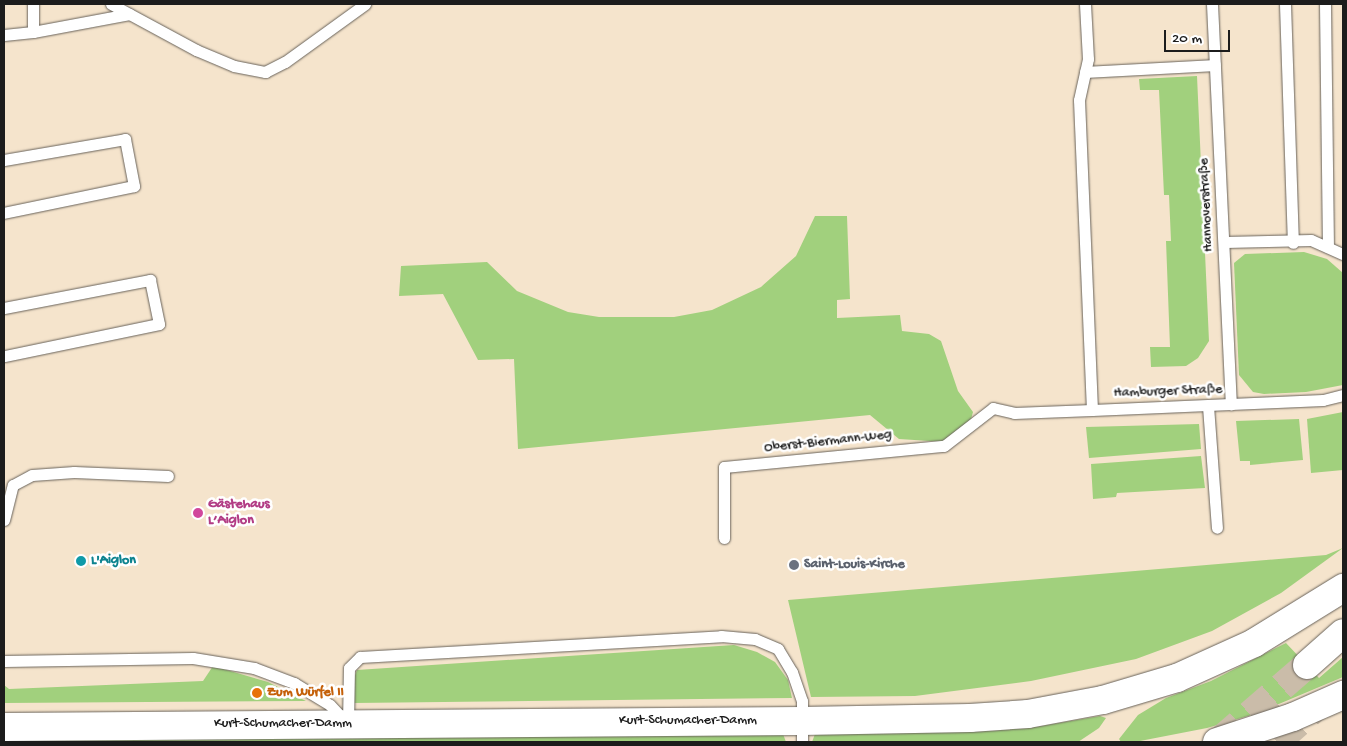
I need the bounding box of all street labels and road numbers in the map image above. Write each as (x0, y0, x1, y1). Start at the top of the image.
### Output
street label: Hannoverstraße (1196, 158, 1218, 252)
street label: Hamburger Straße (1113, 382, 1223, 402)
street label: Oberst-Biermann-Weg (763, 427, 893, 457)
street label: Kurt-Schumacher-Damm (619, 713, 757, 729)
street label: Kurt-Schumacher-Damm (214, 716, 352, 732)

